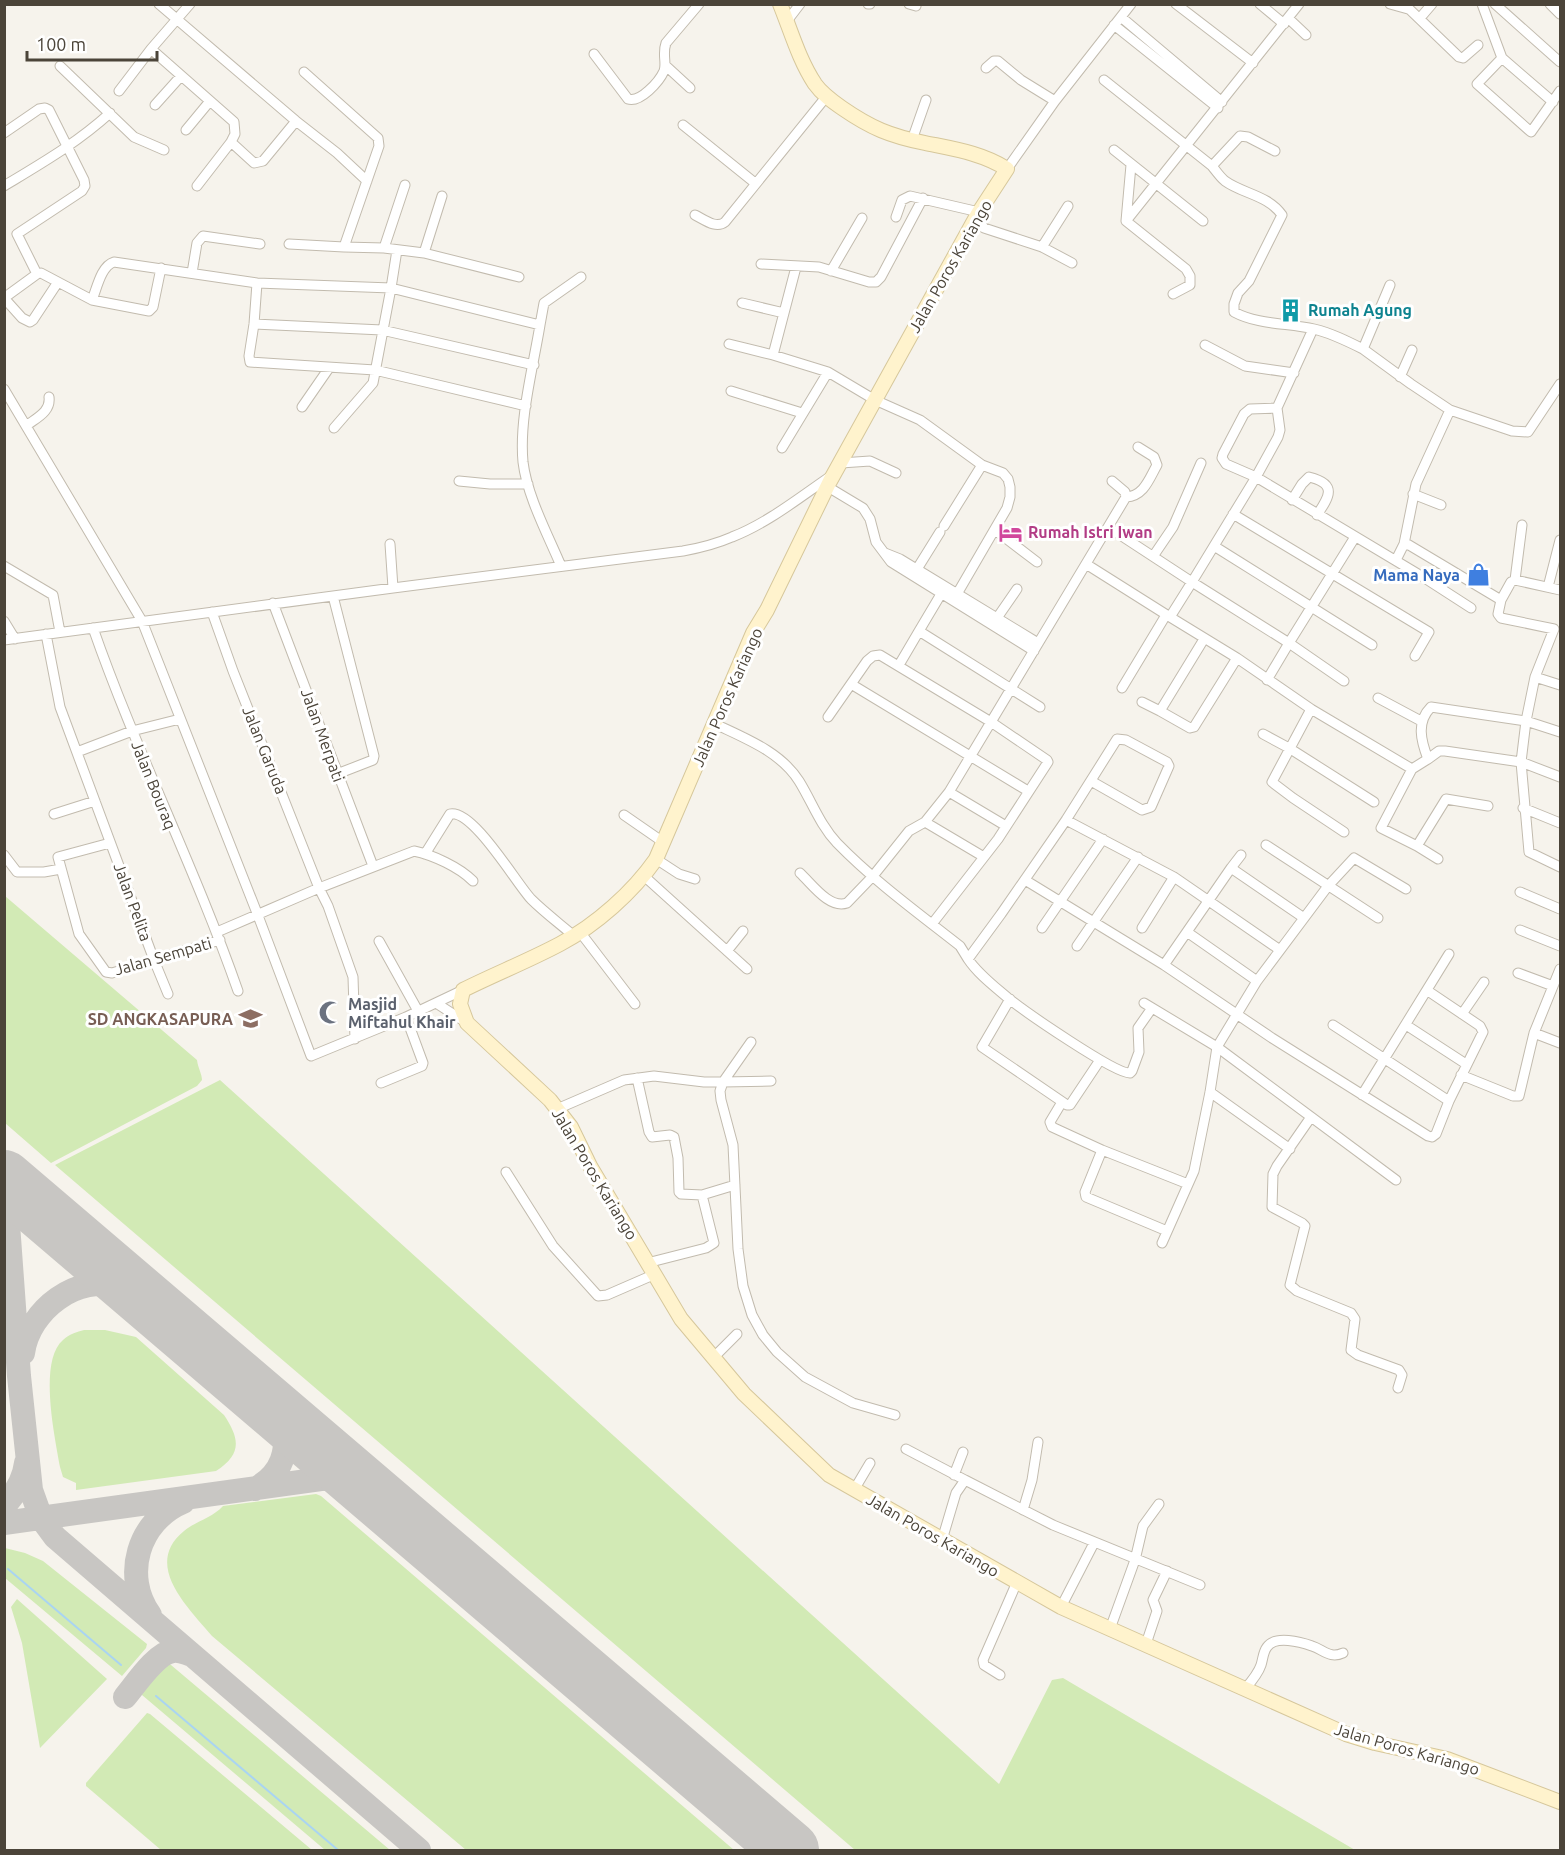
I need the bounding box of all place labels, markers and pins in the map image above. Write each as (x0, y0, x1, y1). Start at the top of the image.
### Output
building icon: Rumah Agung (1277, 297, 1303, 323)
place label: Rumah Agung (1308, 301, 1412, 319)
hotel icon: Rumah Istri Iwan (997, 519, 1023, 545)
place label: Rumah Istri Iwan (1028, 523, 1153, 541)
shop icon: Mama Naya (1465, 562, 1491, 588)
place label: Mama Naya (1373, 566, 1460, 584)
place label: Masjid Miftahul Khair (348, 995, 456, 1031)
mosque icon: Masjid Miftahul Khair (317, 1000, 343, 1026)
school or university icon: SD ANGKASAPURA (238, 1006, 264, 1032)
place label: SD ANGKASAPURA (88, 1010, 234, 1028)

